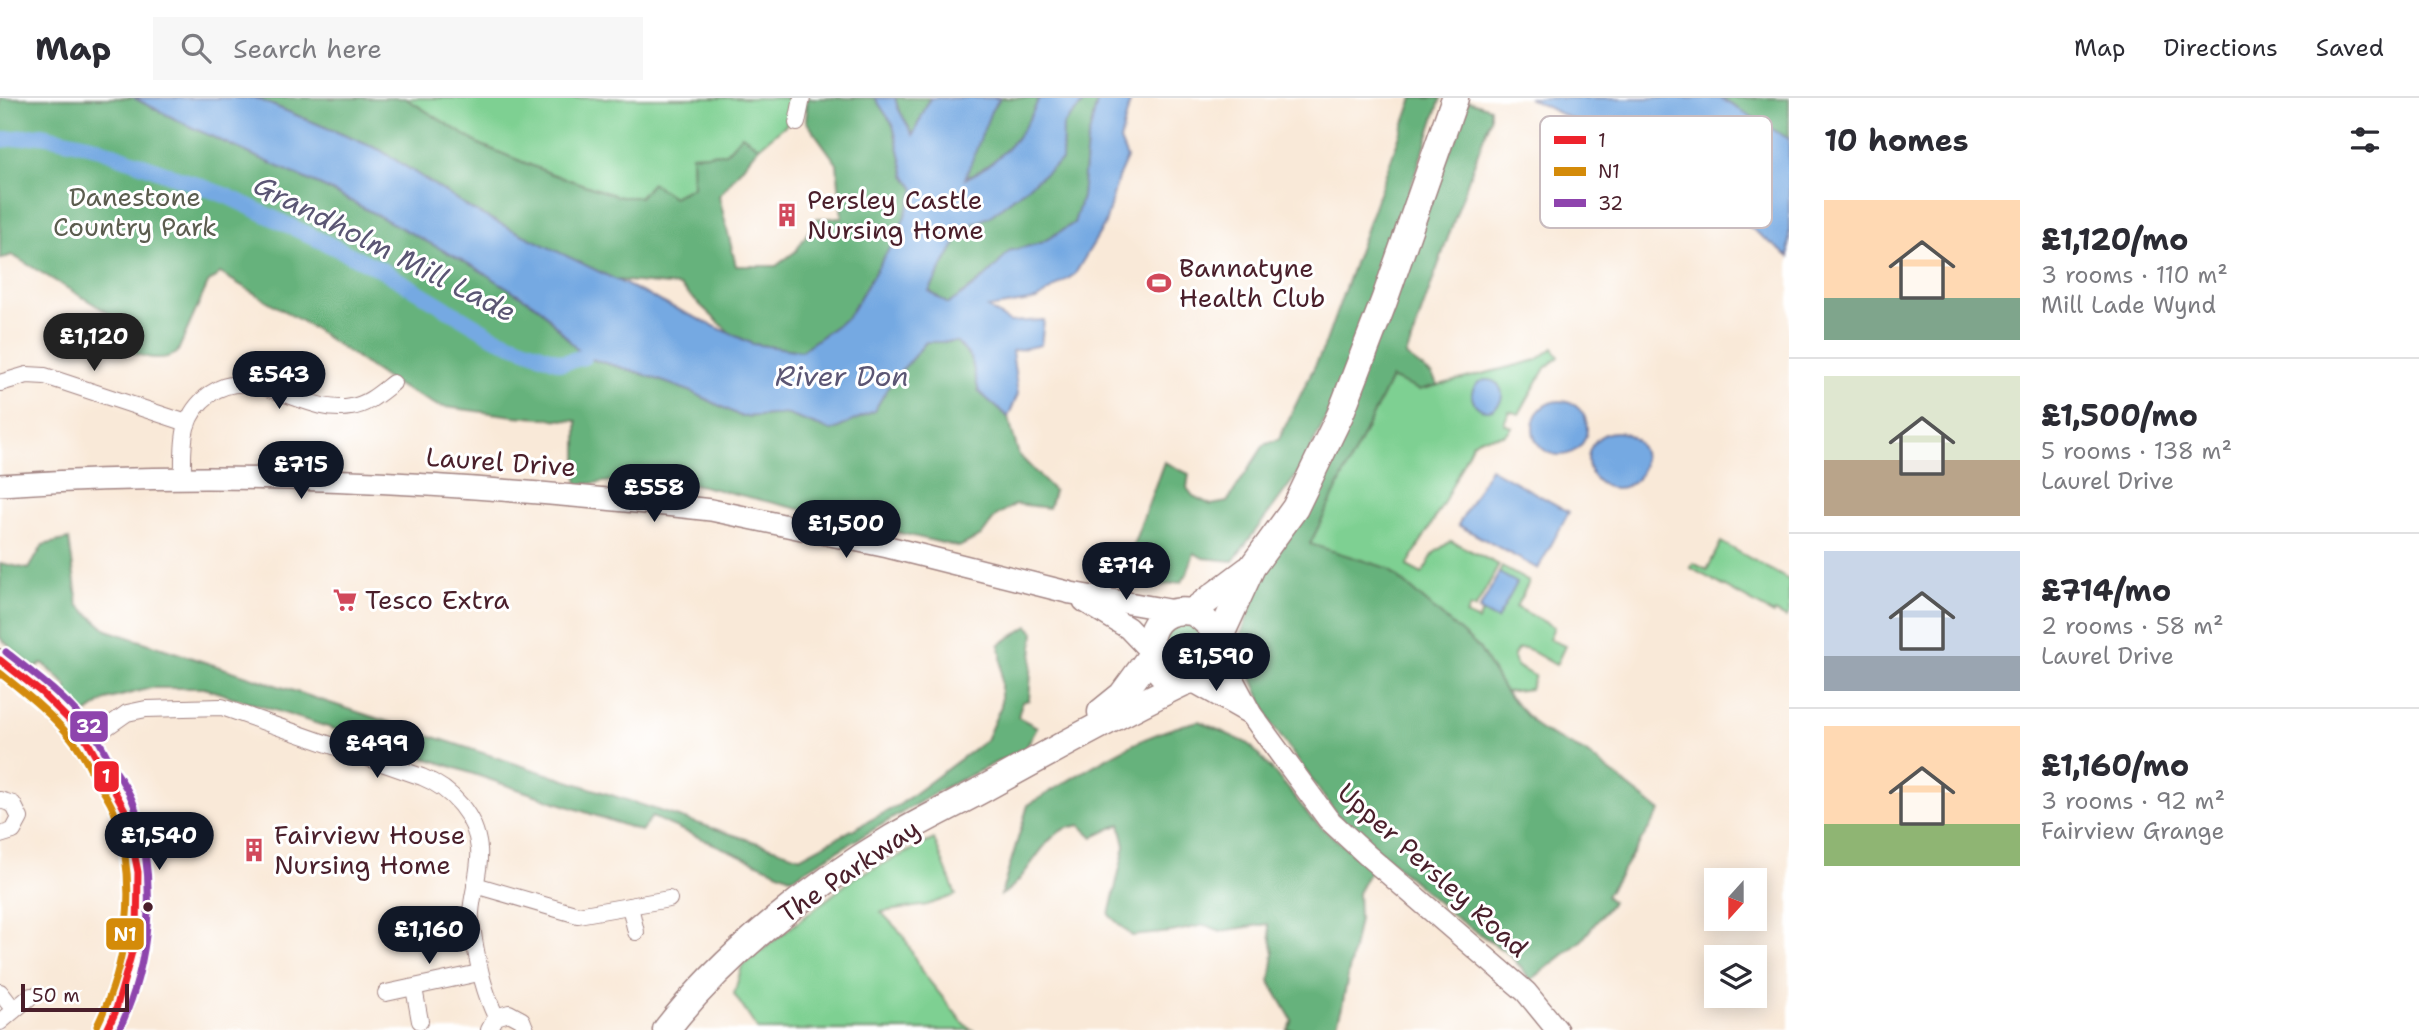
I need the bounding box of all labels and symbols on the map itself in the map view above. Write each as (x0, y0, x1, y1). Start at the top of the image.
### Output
legend (1540, 116, 1772, 228)
text: 1 (1598, 128, 1606, 153)
text: N1 (1598, 159, 1620, 184)
water label: Grandholm Mill Lade (247, 165, 523, 331)
park label: Danestone Country Park (53, 179, 217, 244)
place label: Persley Castle Nursing Home (807, 182, 984, 247)
text: 32 (1598, 191, 1623, 216)
building icon: Persley Castle Nursing Home (773, 201, 801, 229)
place label: Bannatyne Health Club (1179, 250, 1325, 315)
sports icon: Bannatyne Health Club (1145, 269, 1173, 297)
pin: £1,120 (37, 314, 151, 373)
pin: £543 (238, 352, 320, 411)
water label: River Don (775, 357, 909, 395)
street label: Laurel Drive (425, 439, 577, 484)
pin: £715 (260, 442, 342, 501)
pin: £558 (613, 464, 695, 524)
pin: £1,500 (789, 500, 903, 560)
pin: £714 (1085, 542, 1167, 602)
place label: Tesco Extra (365, 582, 509, 617)
supermarket icon: Tesco Extra (331, 586, 359, 614)
pin: £1,590 (1159, 634, 1273, 693)
line badge: 32 (69, 710, 109, 743)
text: 32 (76, 714, 102, 739)
pin: £499 (336, 720, 418, 780)
line badge: 1 (93, 760, 120, 793)
text: 1 (102, 764, 110, 789)
street label: Upper Persley Road (1331, 775, 1536, 965)
street label: The Parkway (771, 811, 926, 931)
pin: £1,540 (102, 812, 216, 872)
place label: Fairview House Nursing Home (274, 817, 465, 882)
building icon: Fairview House Nursing Home (240, 836, 268, 864)
north arrow (1704, 868, 1768, 931)
unlabelled marker (141, 900, 155, 914)
pin: £1,160 (372, 906, 486, 966)
line badge: N1 (105, 917, 145, 951)
text: N1 (113, 922, 137, 947)
scale bar (21, 981, 130, 1013)

